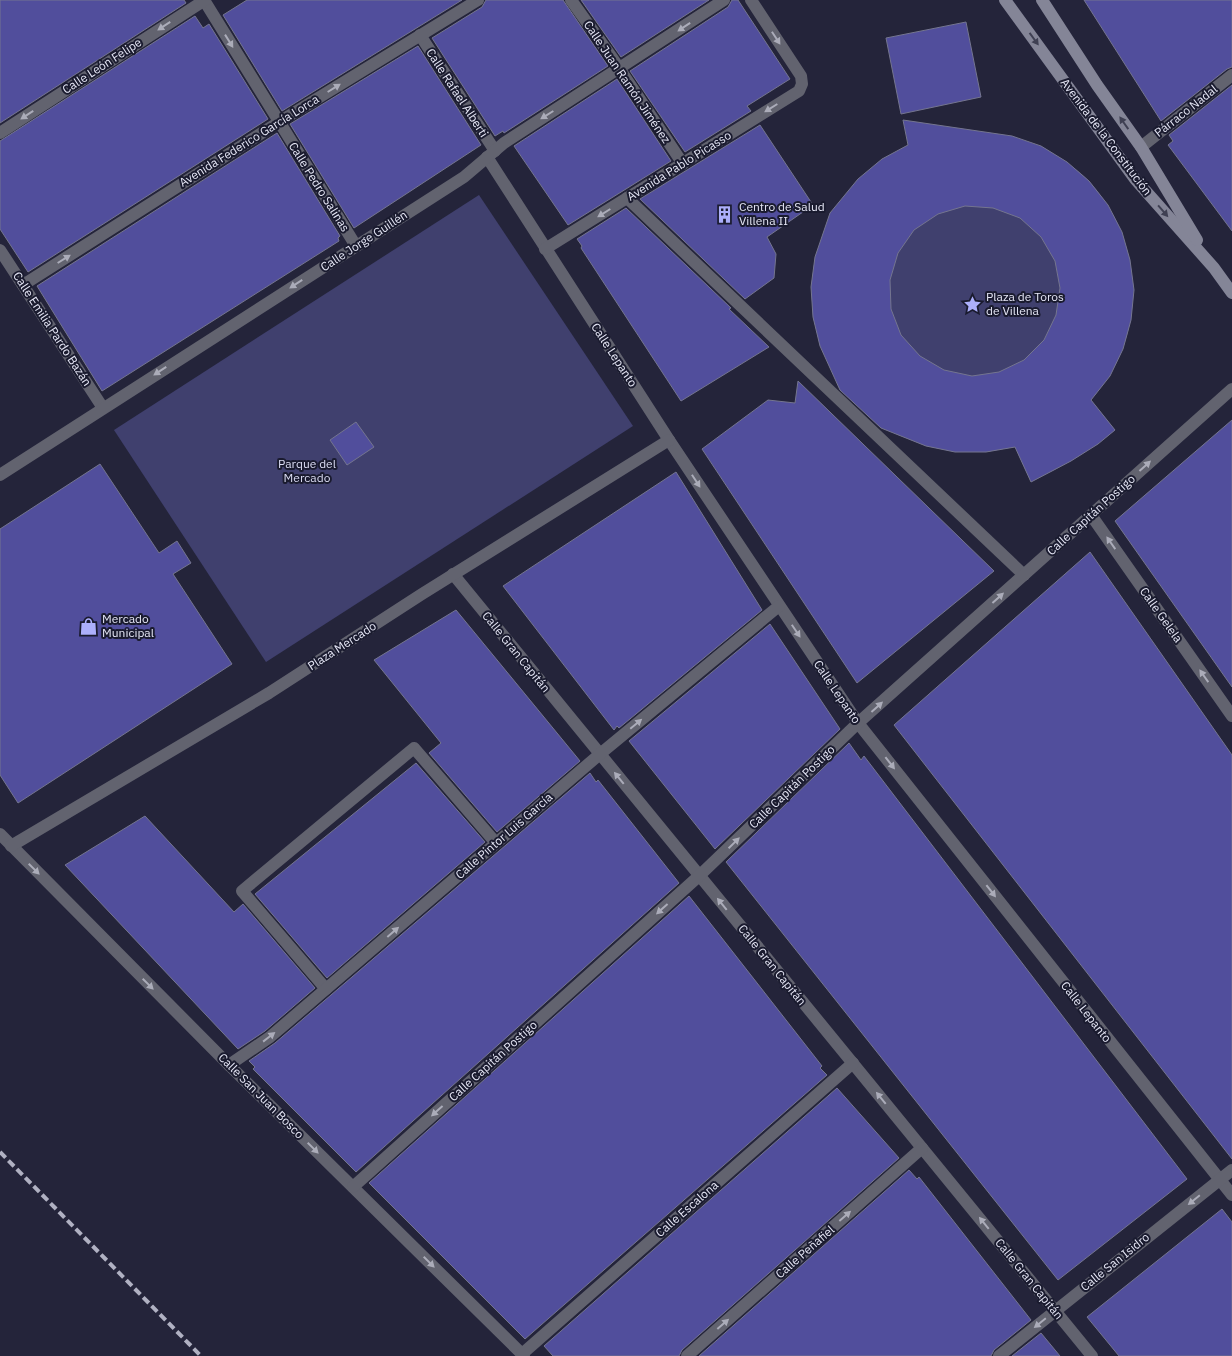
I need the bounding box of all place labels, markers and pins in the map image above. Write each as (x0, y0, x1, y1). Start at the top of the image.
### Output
place label: Centro de Salud Villena II (739, 199, 825, 228)
building icon: Centro de Salud Villena II (715, 204, 735, 224)
place label: Plaza de Toros de Villena (986, 289, 1064, 318)
place icon: Plaza de Toros de Villena (962, 294, 982, 314)
place label: Mercado Municipal (102, 611, 154, 640)
shop icon: Mercado Municipal (78, 616, 98, 636)

